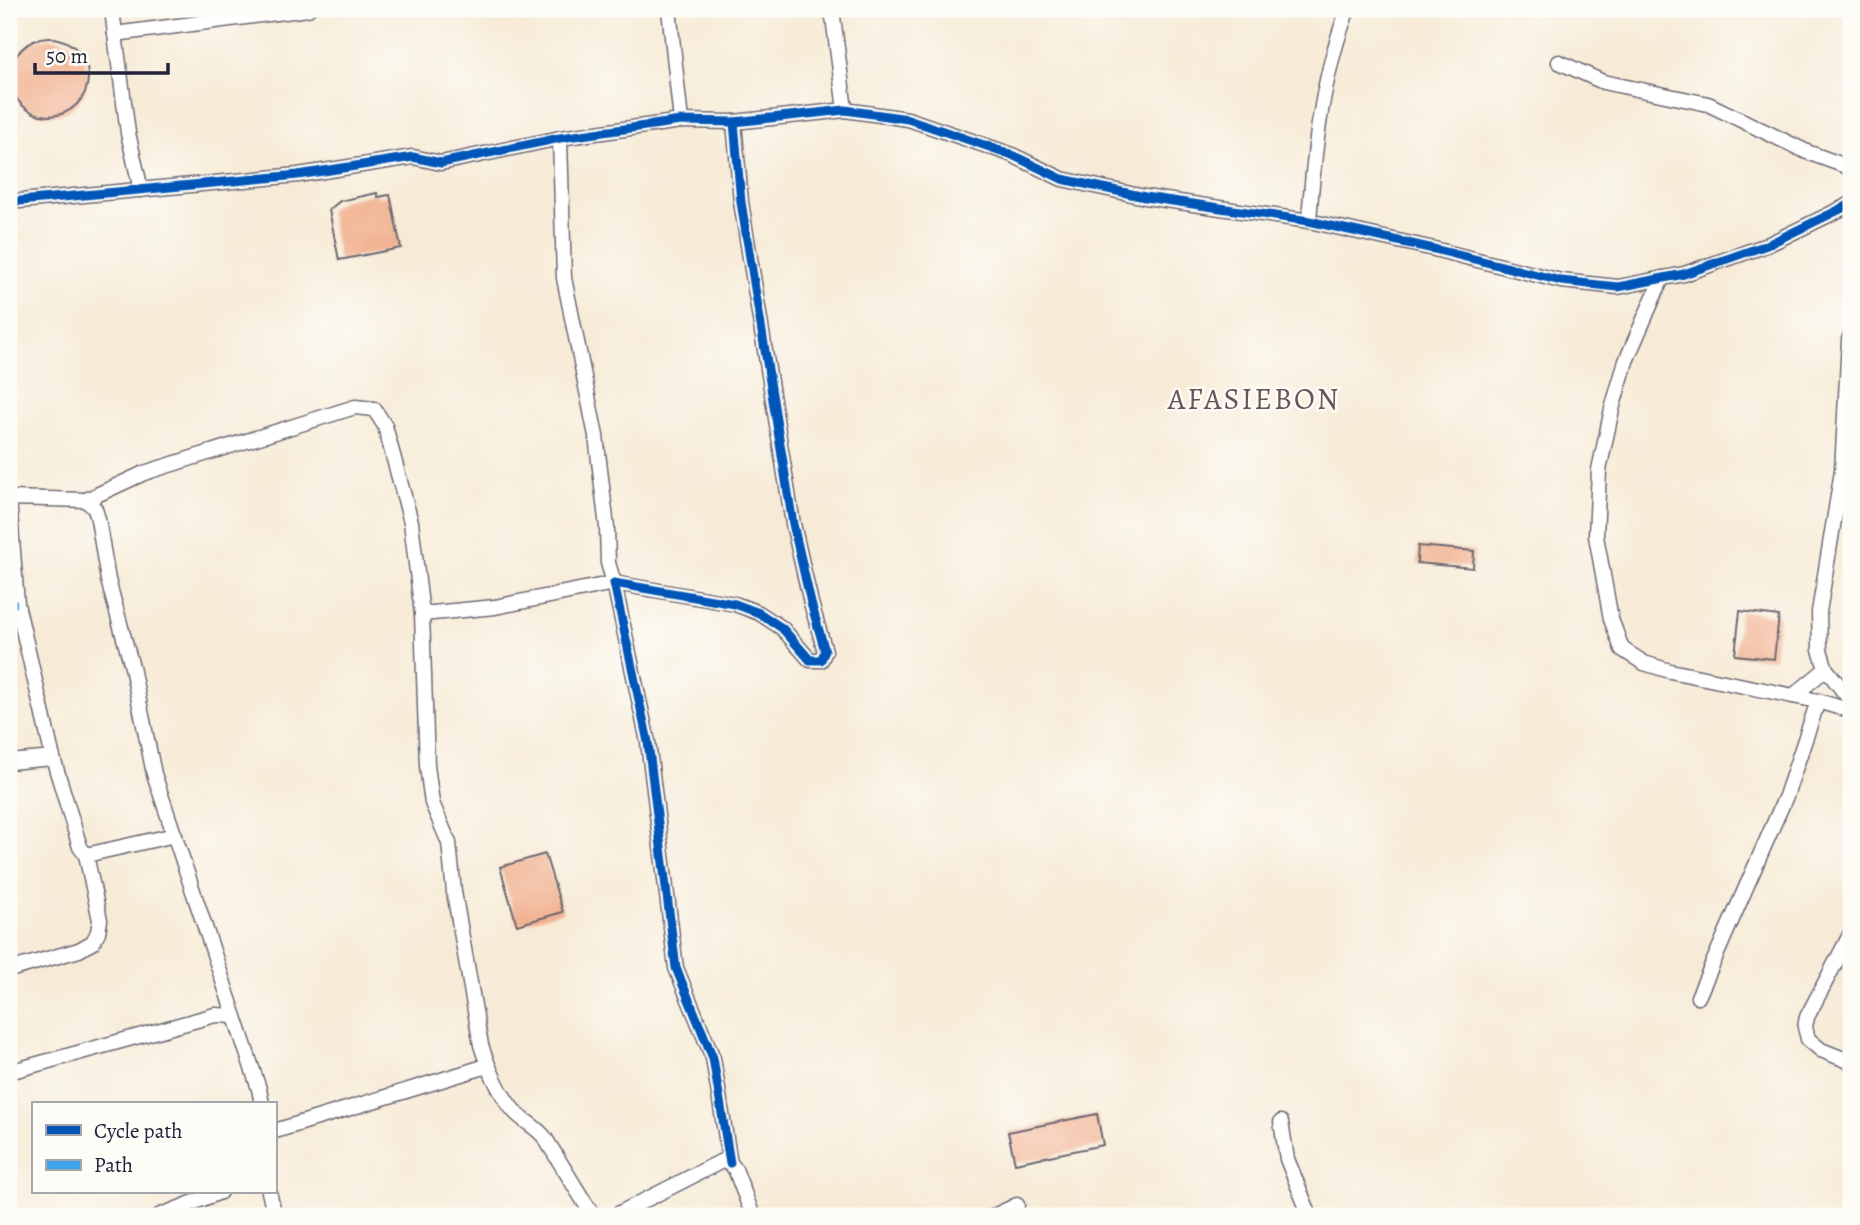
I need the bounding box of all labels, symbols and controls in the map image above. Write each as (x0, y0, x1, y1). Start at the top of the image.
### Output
scale bar (35, 32, 168, 76)
text: 50 m (46, 42, 88, 70)
district label: AFASIEBON (1167, 379, 1340, 419)
legend (32, 1102, 276, 1194)
text: Cycle path (94, 1117, 183, 1145)
text: Path (94, 1151, 133, 1179)

